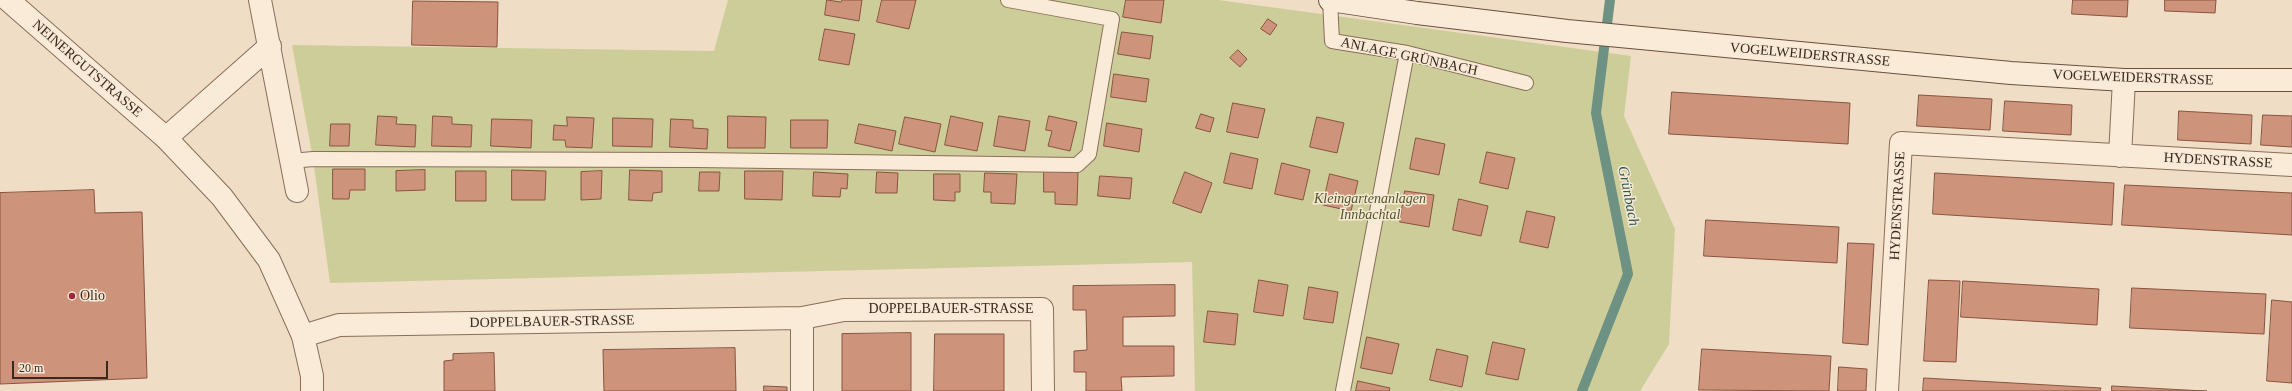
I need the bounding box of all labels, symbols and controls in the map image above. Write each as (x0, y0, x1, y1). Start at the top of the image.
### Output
street label: NEINERGUTSTRASSE (29, 17, 145, 121)
street label: ANLAGE GRÜNBACH (1339, 34, 1479, 80)
street label: VOGELWEIDERSTRASSE (1729, 40, 1891, 70)
street label: VOGELWEIDERSTRASSE (2052, 67, 2214, 89)
street label: HYDENSTRASSE (2163, 150, 2273, 172)
street label: HYDENSTRASSE (1887, 151, 1909, 261)
water label: Grünbach (1613, 164, 1643, 228)
park label: Kleingartenanlagen Innbachtal (1314, 191, 1426, 224)
place label: Olio (80, 288, 105, 304)
marker: Olio (67, 291, 77, 301)
street label: DOPPELBAUER-STRASSE (869, 301, 1033, 317)
street label: DOPPELBAUER-STRASSE (469, 312, 635, 332)
scale bar (14, 353, 110, 379)
text: 20 m (19, 361, 43, 375)

